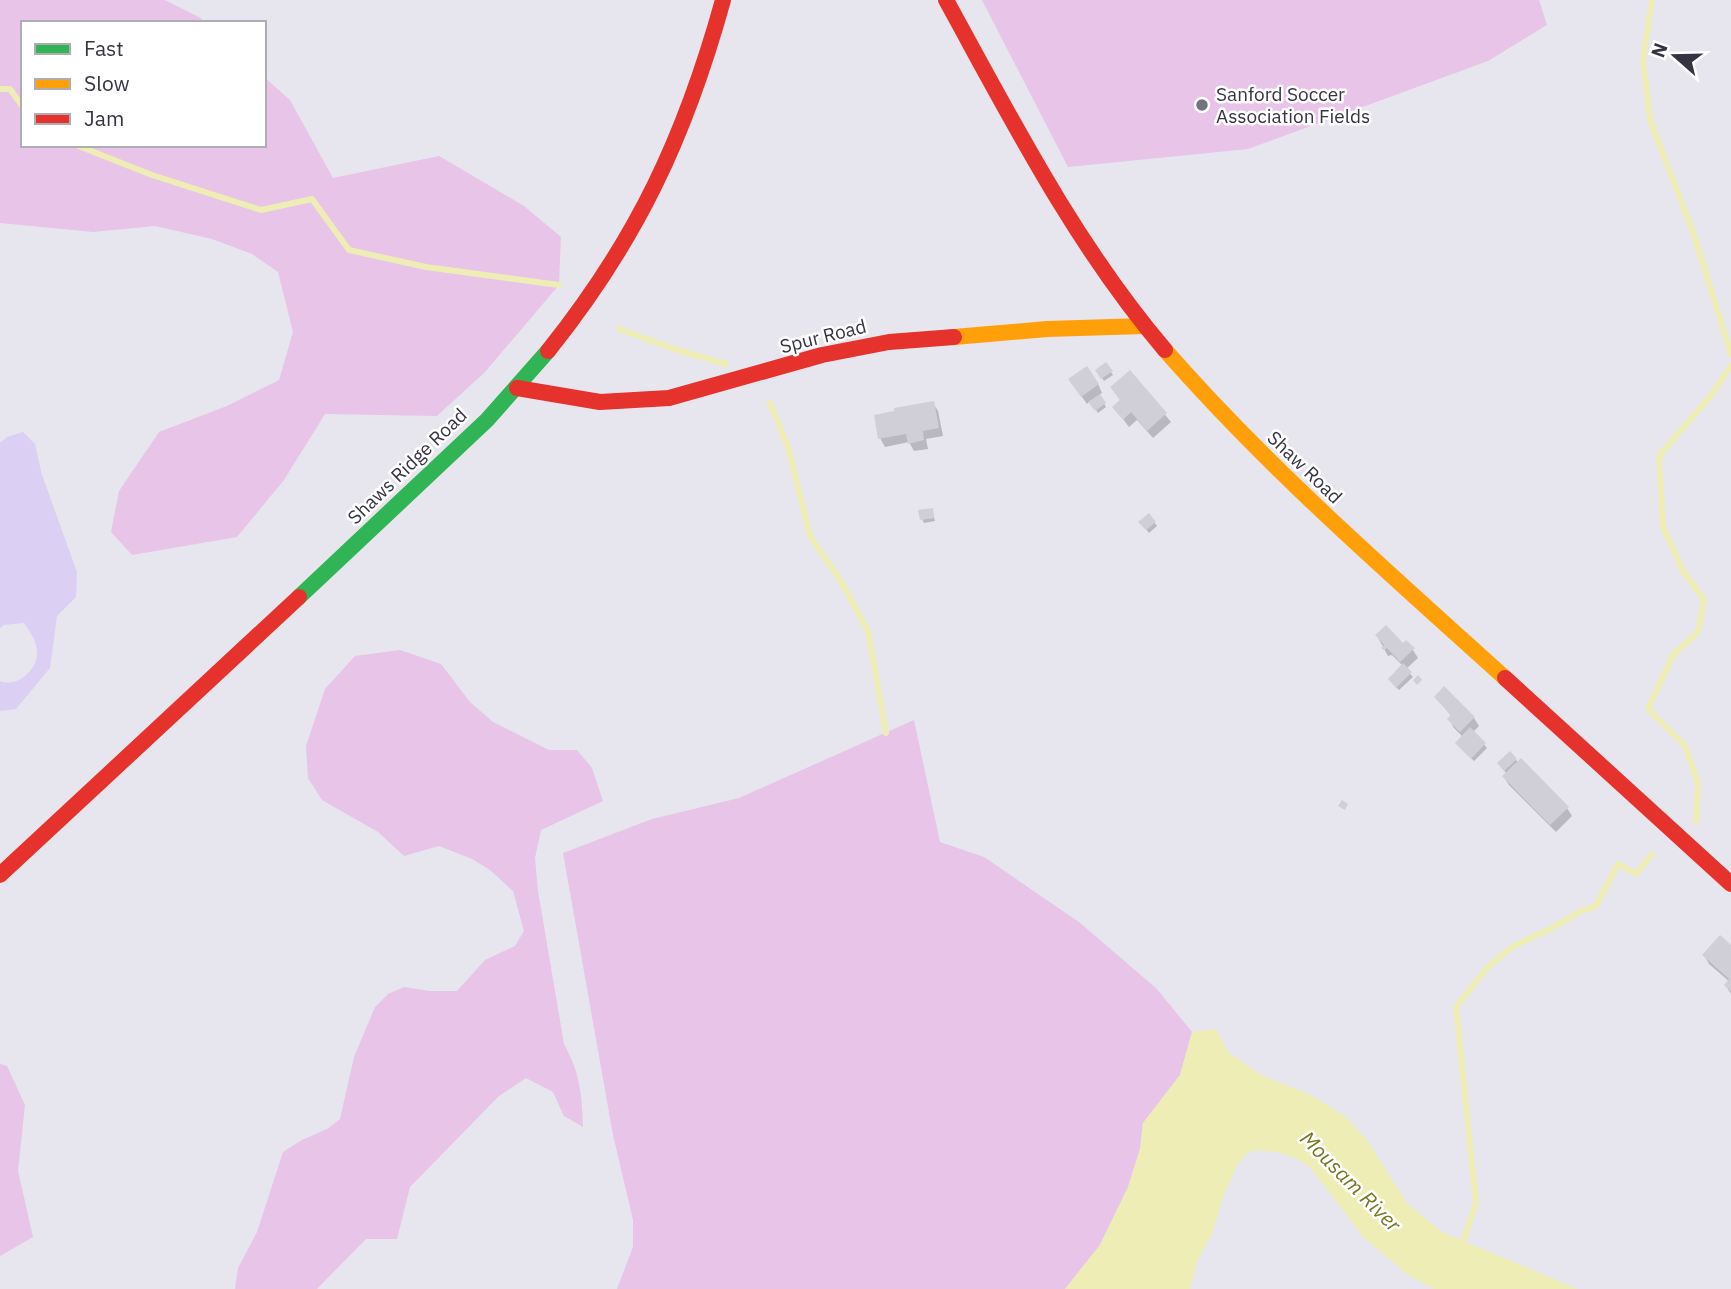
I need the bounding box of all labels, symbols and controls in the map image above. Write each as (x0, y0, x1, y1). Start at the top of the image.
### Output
legend (21, 21, 266, 147)
north arrow (1640, 21, 1710, 91)
text: Fast (84, 34, 124, 62)
text: N (1645, 40, 1673, 61)
text: Slow (84, 69, 130, 97)
place label: Sanford Soccer Association Fields (1216, 82, 1370, 128)
marker: Sanford Soccer Association Fields (1194, 97, 1210, 113)
text: Jam (84, 104, 124, 132)
street label: Spur Road (777, 314, 869, 358)
street label: Shaws Ridge Road (342, 403, 472, 529)
street label: Shaw Road (1263, 425, 1347, 509)
water label: Mousam River (1295, 1125, 1408, 1238)

